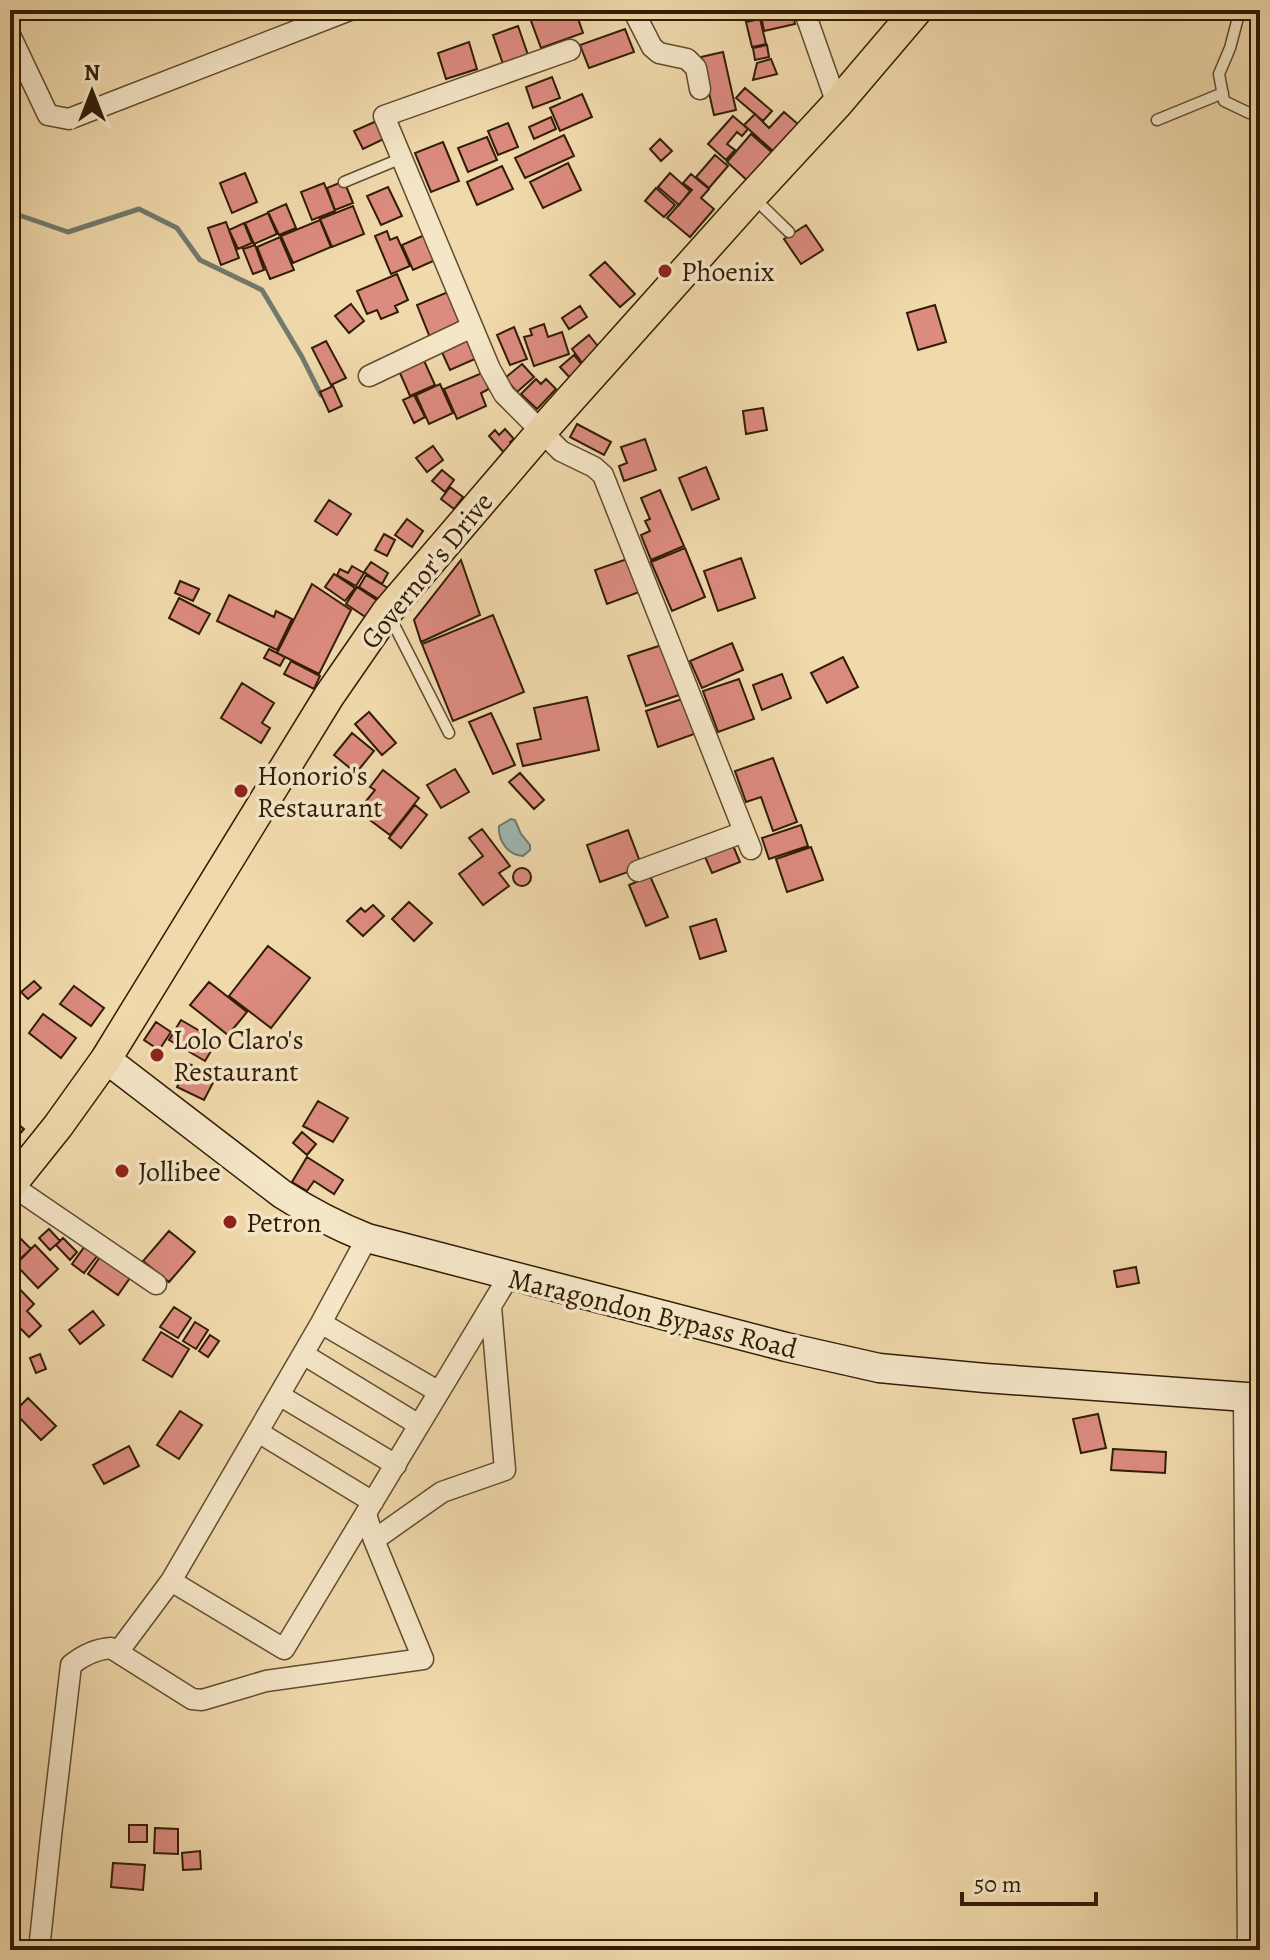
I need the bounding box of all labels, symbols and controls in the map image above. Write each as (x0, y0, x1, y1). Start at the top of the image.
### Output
north arrow (52, 52, 132, 132)
text: N (84, 58, 100, 88)
place label: Phoenix (681, 253, 775, 291)
marker: Phoenix (656, 262, 674, 280)
street label: Governor's Drive (352, 484, 502, 657)
place label: Honorio's Restaurant (257, 757, 383, 827)
marker: Honorio's Restaurant (232, 782, 250, 800)
place label: Lolo Claro's Restaurant (173, 1021, 304, 1091)
marker: Lolo Claro's Restaurant (148, 1046, 166, 1064)
place label: Jollibee (138, 1153, 221, 1191)
marker: Jollibee (113, 1162, 131, 1180)
place label: Petron (246, 1204, 322, 1242)
marker: Petron (221, 1213, 239, 1231)
street label: Maragondon Bypass Road (504, 1260, 802, 1368)
scale bar (962, 1856, 1096, 1906)
text: 50 m (974, 1868, 1022, 1900)

